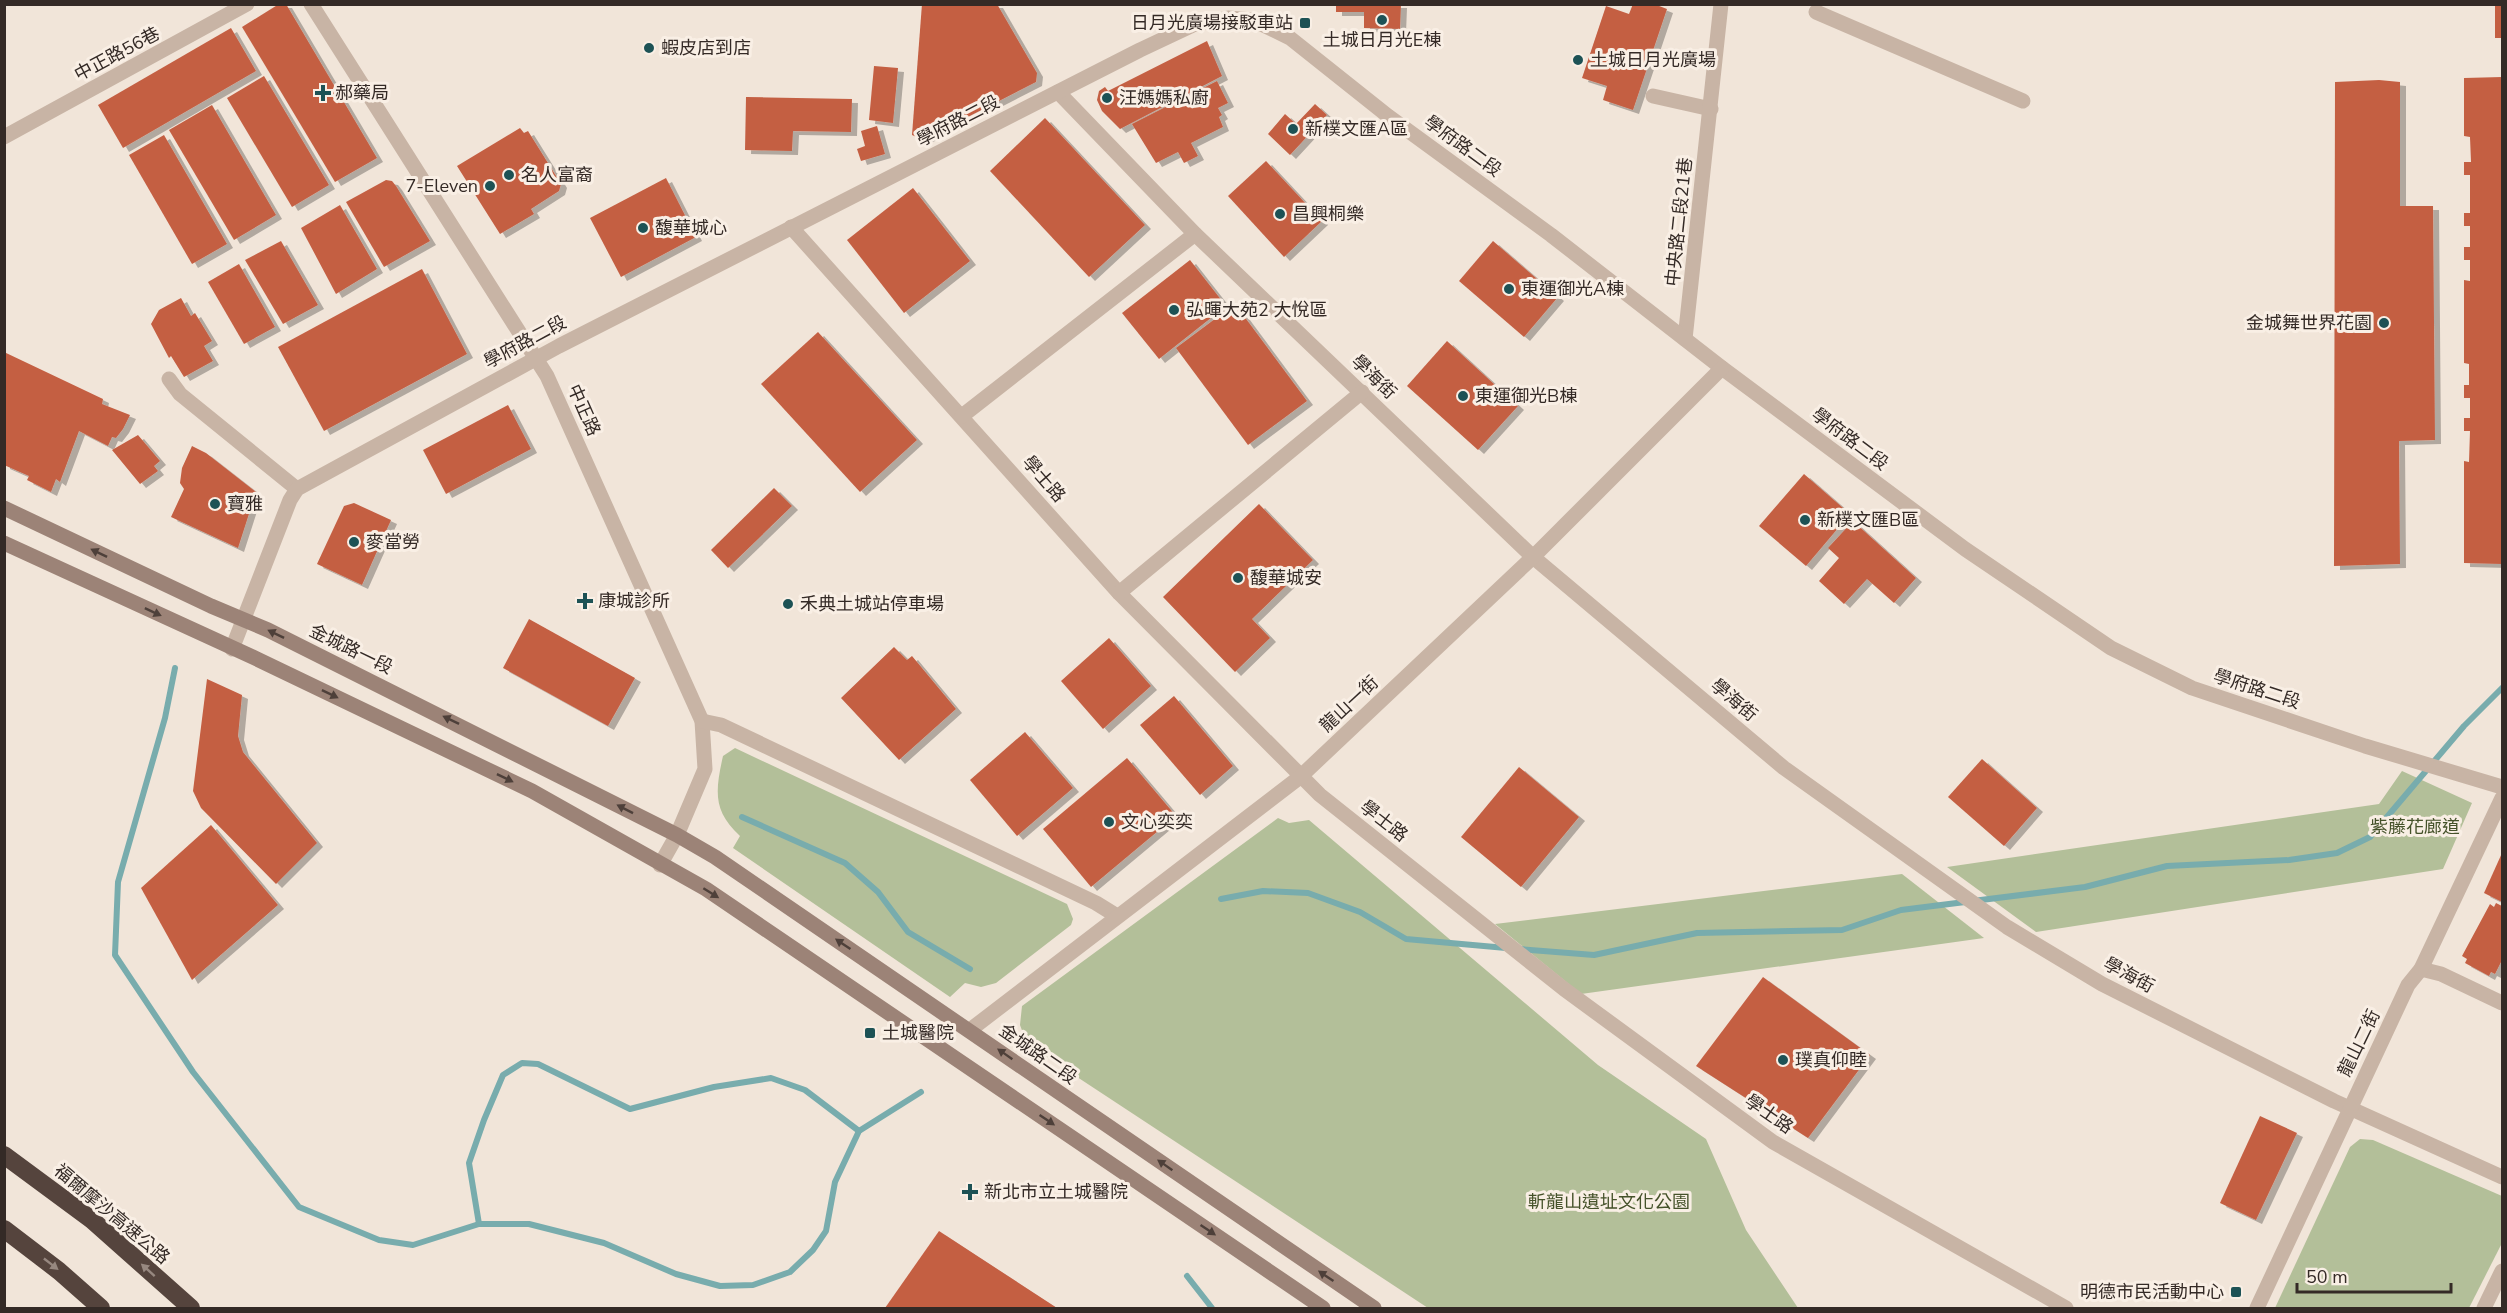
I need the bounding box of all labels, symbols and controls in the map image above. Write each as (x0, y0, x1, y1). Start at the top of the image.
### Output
place label: 日月光廣場接駁車站 (1131, 11, 1293, 35)
marker: 土城日月光E棟 (1375, 13, 1389, 27)
marker: 日月光廣場接駁車站 (1298, 16, 1312, 30)
street label: 中正路56巷 (70, 21, 164, 87)
place label: 土城日月光E棟 (1323, 28, 1441, 52)
place label: 蝦皮店到店 (661, 36, 751, 60)
marker: 蝦皮店到店 (642, 41, 656, 55)
place label: 土城日月光廣場 (1590, 48, 1716, 72)
marker: 土城日月光廣場 (1571, 53, 1585, 67)
place label: 郝藥局 (335, 81, 389, 105)
marker: 郝藥局 (316, 86, 330, 100)
place label: 汪媽媽私廚 (1119, 86, 1209, 110)
street label: 學府路二段 (912, 90, 1004, 152)
marker: 汪媽媽私廚 (1100, 91, 1114, 105)
street label: 學府路二段 (1420, 110, 1506, 182)
place label: 新樸文匯A區 (1305, 117, 1408, 141)
marker: 新樸文匯A區 (1286, 122, 1300, 136)
street label: 中央路二段21巷 (1660, 156, 1698, 288)
place label: 名人富裔 (521, 163, 593, 187)
marker: 名人富裔 (502, 168, 516, 182)
place label: 7-Eleven (405, 174, 478, 198)
marker: 7-Eleven (483, 179, 497, 193)
place label: 昌興桐樂 (1292, 202, 1364, 226)
marker: 昌興桐樂 (1273, 207, 1287, 221)
place label: 馥華城心 (655, 216, 727, 240)
marker: 馥華城心 (636, 221, 650, 235)
place label: 東運御光A棟 (1521, 277, 1624, 301)
marker: 東運御光A棟 (1502, 282, 1516, 296)
place label: 弘暉大苑2 大悅區 (1186, 298, 1327, 322)
marker: 弘暉大苑2 大悅區 (1167, 303, 1181, 317)
street label: 學府路二段 (480, 310, 570, 374)
place label: 金城舞世界花園 (2246, 311, 2372, 335)
marker: 金城舞世界花園 (2377, 316, 2391, 330)
street label: 學海街 (1346, 350, 1402, 404)
street label: 中正路 (562, 380, 606, 440)
place label: 東運御光B棟 (1475, 384, 1577, 408)
marker: 東運御光B棟 (1456, 389, 1470, 403)
street label: 學府路二段 (1807, 402, 1893, 476)
street label: 學士路 (1017, 451, 1071, 507)
place label: 寶雅 (227, 492, 263, 516)
marker: 寶雅 (208, 497, 222, 511)
place label: 新樸文匯B區 (1817, 508, 1919, 532)
marker: 新樸文匯B區 (1798, 513, 1812, 527)
place label: 麥當勞 (366, 530, 420, 554)
marker: 麥當勞 (347, 535, 361, 549)
one-way arrow (90, 548, 107, 557)
place label: 馥華城安 (1250, 566, 1322, 590)
marker: 馥華城安 (1231, 571, 1245, 585)
place label: 康城診所 (598, 589, 670, 613)
marker: 康城診所 (576, 592, 594, 610)
place label: 禾典土城站停車場 (800, 592, 944, 616)
marker: 禾典土城站停車場 (781, 597, 795, 611)
one-way arrow (144, 607, 161, 616)
street label: 金城路一段 (305, 618, 397, 680)
one-way arrow (268, 630, 285, 639)
street label: 學府路二段 (2210, 664, 2304, 714)
street label: 龍山一街 (1314, 671, 1384, 737)
street label: 學海街 (1706, 673, 1762, 727)
one-way arrow (321, 690, 338, 699)
one-way arrow (443, 715, 460, 724)
one-way arrow (497, 774, 514, 783)
street label: 學士路 (1355, 795, 1413, 847)
one-way arrow (616, 804, 633, 813)
place label: 文心奕奕 (1121, 810, 1193, 834)
marker: 文心奕奕 (1102, 815, 1116, 829)
park label: 紫藤花廊道 (2370, 815, 2460, 839)
one-way arrow (703, 888, 720, 899)
one-way arrow (836, 938, 852, 950)
street label: 學海街 (2100, 952, 2158, 998)
street label: 龍山二街 (2332, 1005, 2386, 1081)
street label: 金城路二段 (994, 1018, 1082, 1090)
place label: 土城醫院 (882, 1021, 954, 1045)
marker: 土城醫院 (863, 1026, 877, 1040)
one-way arrow (997, 1048, 1013, 1060)
place label: 璞真仰睦 (1795, 1048, 1867, 1072)
marker: 璞真仰睦 (1776, 1053, 1790, 1067)
street label: 學士路 (1740, 1089, 1798, 1139)
one-way arrow (1038, 1114, 1054, 1126)
street label: 福爾摩沙高速公路 (49, 1159, 175, 1269)
one-way arrow (1157, 1159, 1173, 1171)
place label: 新北市立土城醫院 (984, 1180, 1128, 1204)
marker: 新北市立土城醫院 (961, 1183, 979, 1201)
park label: 斬龍山遺址文化公園 (1528, 1190, 1690, 1214)
one-way arrow (1200, 1224, 1216, 1235)
scale bar (2297, 1256, 2452, 1294)
one-way arrow (43, 1258, 59, 1271)
one-way arrow (140, 1263, 155, 1277)
text: 50 m (2306, 1265, 2348, 1289)
one-way arrow (1317, 1270, 1334, 1281)
place label: 明德市民活動中心 (2080, 1280, 2224, 1304)
marker: 明德市民活動中心 (2229, 1285, 2243, 1299)

